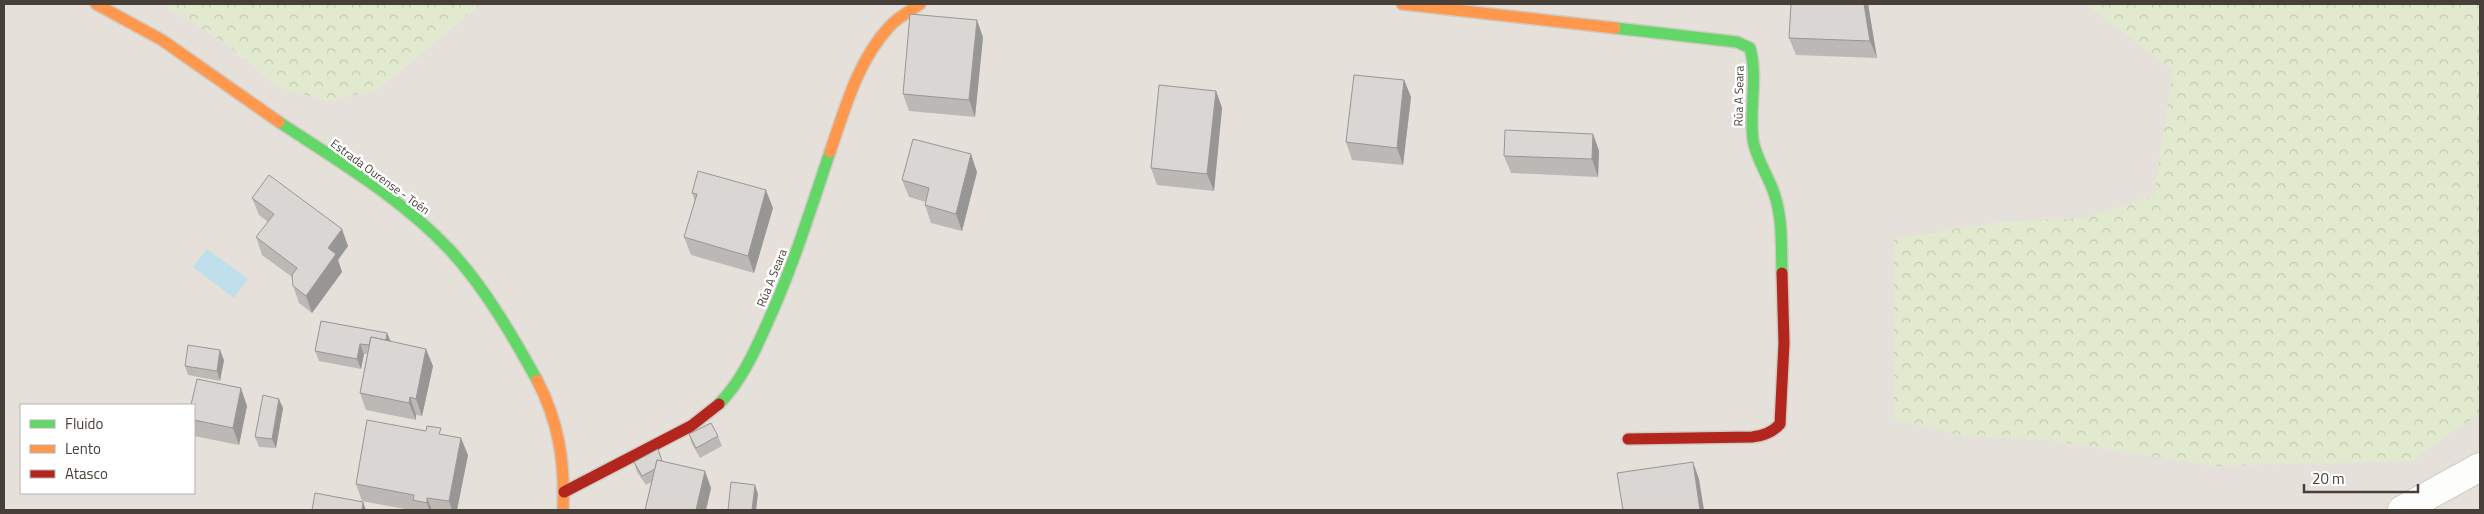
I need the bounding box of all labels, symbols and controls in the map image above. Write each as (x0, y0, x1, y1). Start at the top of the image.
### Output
street label: Rúa A Seara (1728, 65, 1749, 127)
street label: Estrada Ourense - Toén (327, 134, 434, 219)
street label: Rúa A Seara (751, 246, 792, 310)
legend (20, 404, 195, 494)
text: Fluido (65, 412, 104, 435)
text: Lento (65, 437, 101, 460)
text: Atasco (65, 462, 108, 485)
scale bar (2304, 462, 2418, 494)
text: 20 m (2312, 467, 2345, 490)

